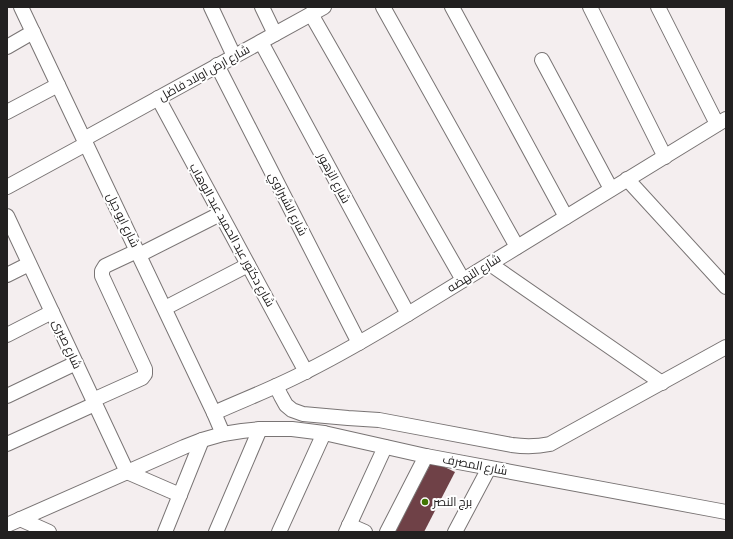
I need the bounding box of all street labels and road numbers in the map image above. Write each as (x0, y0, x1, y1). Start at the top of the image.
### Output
street label: شارع ارض اولاد فاضل (156, 43, 253, 105)
street label: شارع الزهور (314, 150, 352, 206)
street label: شارع دكتور عبد الحميد عبد الوهاب (186, 161, 277, 310)
street label: شارع الشبراوي (263, 170, 309, 240)
street label: شارع ابو جبل (103, 191, 141, 250)
street label: شارع النهضه (445, 252, 504, 296)
street label: شارع صبرى (49, 317, 84, 371)
street label: شارع المصرف (441, 453, 508, 479)

